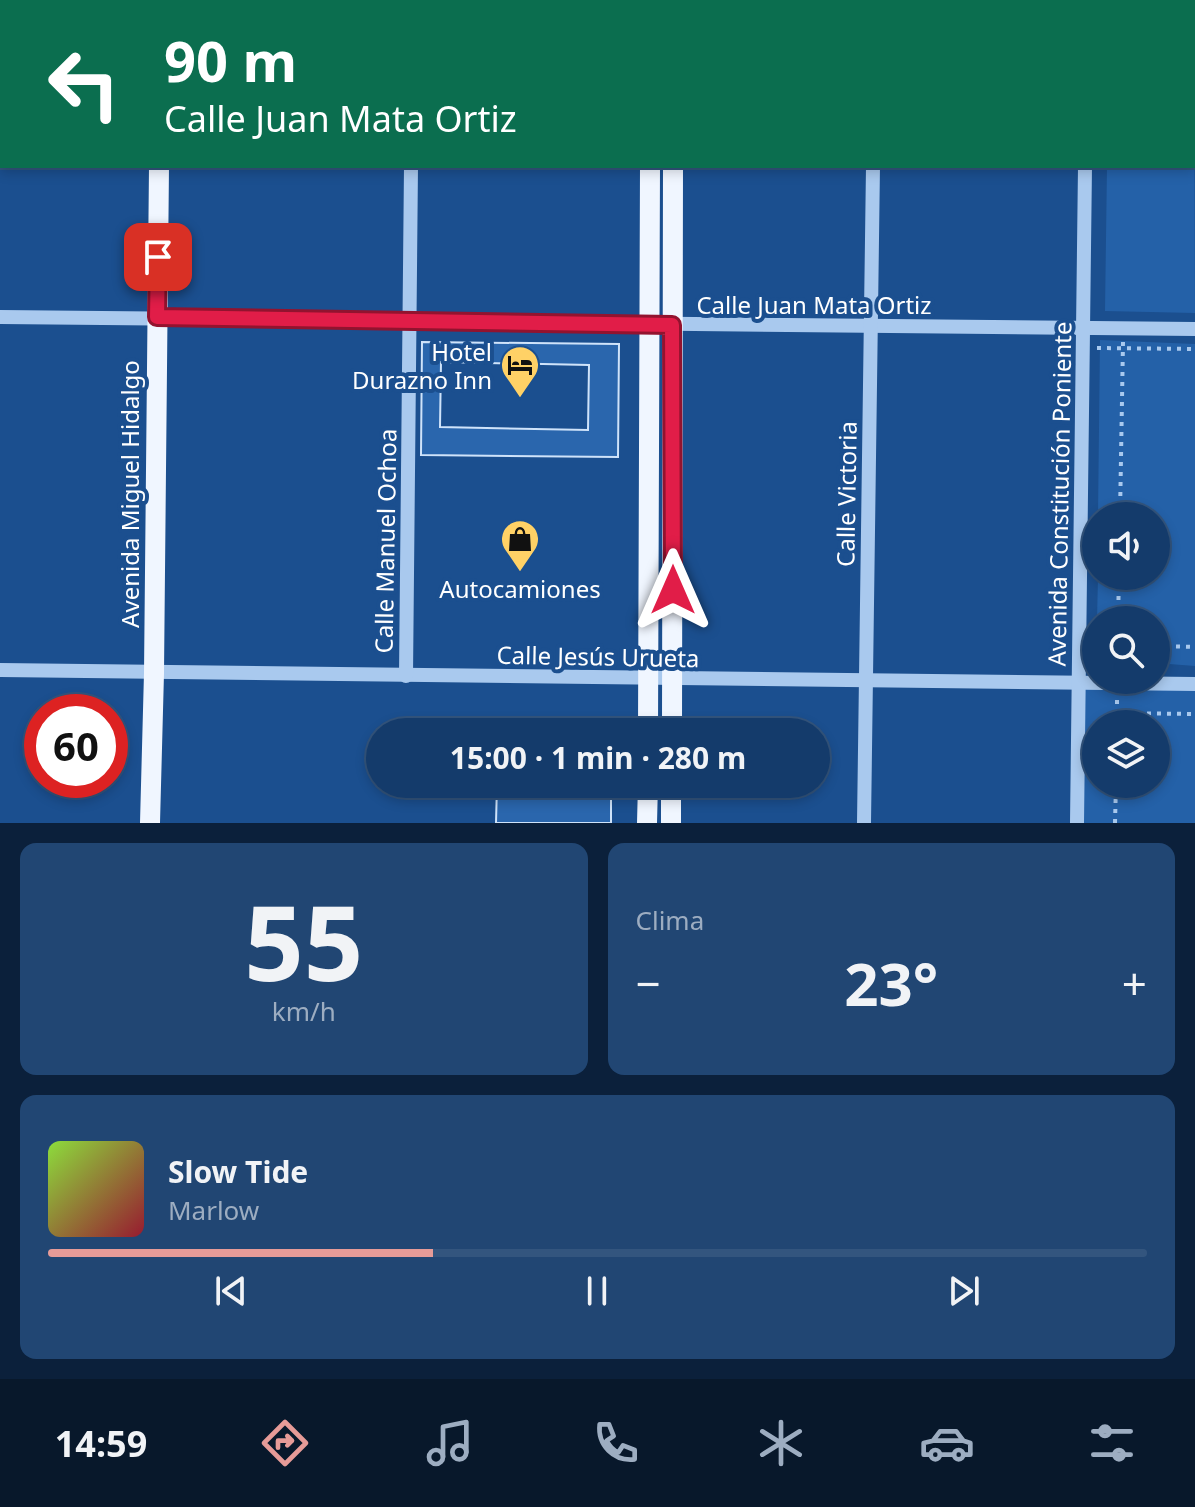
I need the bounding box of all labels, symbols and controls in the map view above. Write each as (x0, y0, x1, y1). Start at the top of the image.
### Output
text: 90 m (164, 22, 297, 98)
icon: left (32, 32, 136, 136)
text: Calle Juan Mata Ortiz (164, 94, 517, 143)
pin (124, 223, 192, 291)
icon: arrive (136, 235, 180, 279)
street label: Calle Juan Mata Ortiz (696, 288, 932, 321)
street label: Avenida Constitución Poniente (1039, 321, 1079, 667)
place label: Hotel Durazno Inn (352, 335, 492, 396)
hotel icon: Hotel Durazno Inn (499, 344, 541, 399)
street label: Avenida Miguel Hidalgo (113, 360, 146, 628)
street label: Calle Victoria (828, 421, 864, 567)
street label: Calle Manuel Ochoa (367, 428, 403, 654)
map controls (1082, 502, 1170, 798)
button: sound (1082, 502, 1170, 590)
shop icon: Autocamiones (499, 518, 541, 573)
position arrow (631, 548, 715, 632)
place label: Autocamiones (439, 572, 601, 605)
button: search (1082, 606, 1170, 694)
street label: Calle Jesús Urueta (496, 638, 700, 674)
speed limit sign: 60 (24, 694, 128, 798)
button: layers (1082, 710, 1170, 798)
text: 15:00 · 1 min · 280 m (450, 737, 746, 778)
text: 55 (244, 870, 363, 1011)
text: Clima (636, 902, 704, 938)
text: 23° (844, 942, 938, 1024)
text: − (636, 953, 661, 1013)
text: + (1122, 953, 1147, 1013)
text: km/h (272, 993, 336, 1029)
text: Slow Tide (168, 1151, 308, 1192)
text: Marlow (168, 1192, 259, 1228)
icon: previous (209, 1269, 253, 1313)
icon: pause (575, 1269, 619, 1313)
icon: next (942, 1269, 986, 1313)
icon: directions (257, 1415, 313, 1471)
icon: music (422, 1415, 478, 1471)
icon: phone (588, 1415, 644, 1471)
icon: climate (753, 1415, 809, 1471)
icon: car (919, 1415, 975, 1471)
icon: filters (1084, 1415, 1140, 1471)
text: 14:59 (55, 1419, 147, 1468)

